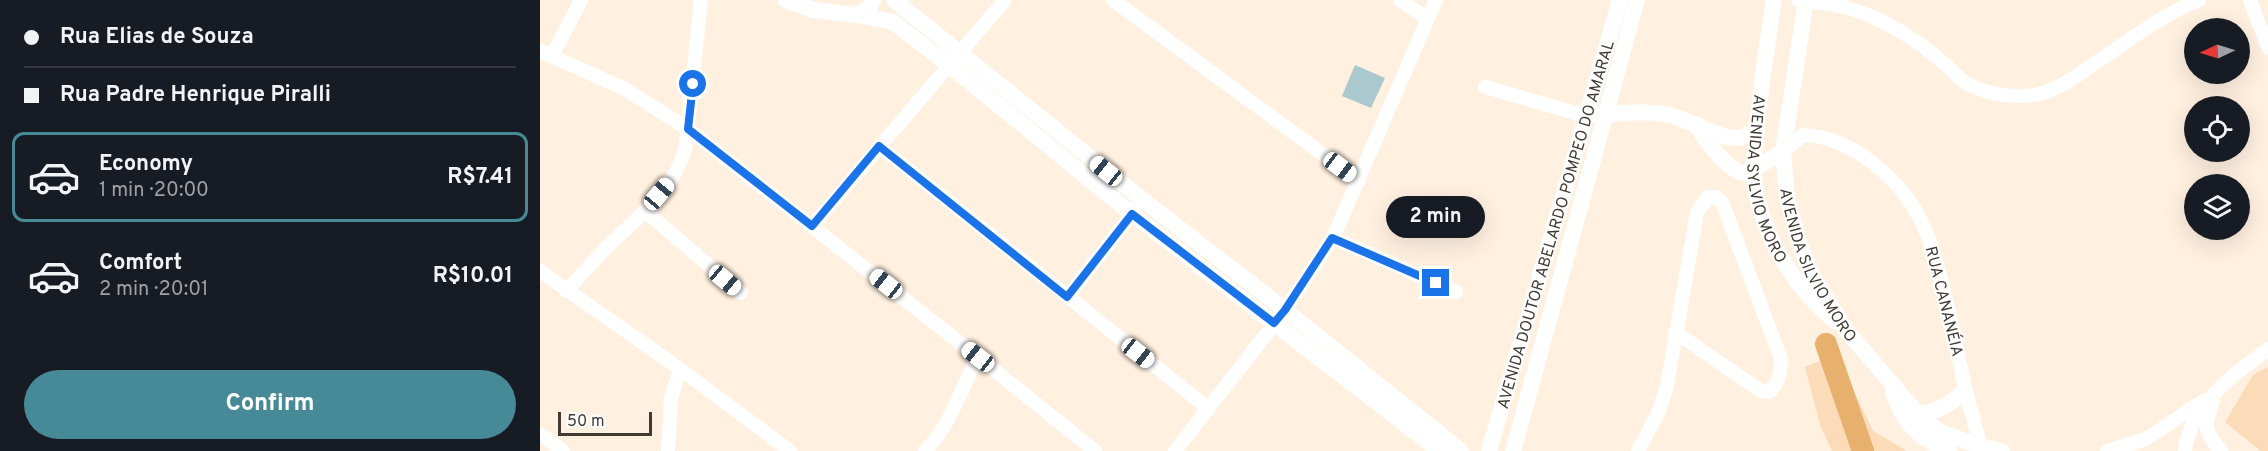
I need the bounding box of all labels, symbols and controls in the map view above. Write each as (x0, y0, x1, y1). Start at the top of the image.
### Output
north arrow (2184, 18, 2250, 84)
map controls (2184, 18, 2250, 240)
text: Rua Elias de Souza (60, 24, 254, 51)
street label: AVENIDA DOUTOR ABELARDO POMPEO DO AMARAL (1494, 38, 1620, 411)
route start (679, 70, 706, 97)
text: Rua Padre Henrique Piralli (60, 82, 331, 109)
street label: AVENIDA SYLVIO MORO (1741, 93, 1790, 267)
button: locate (2184, 96, 2250, 162)
car (1320, 149, 1360, 185)
icon: car (27, 150, 81, 204)
text: Economy (99, 151, 193, 178)
car (1086, 153, 1126, 189)
text: R$7.41 (447, 164, 513, 191)
car (641, 174, 677, 214)
button: layers (2184, 174, 2250, 240)
text: 1 min · 20:00 (99, 178, 209, 204)
street label: AVENIDA SILVIO MORO (1774, 188, 1860, 347)
callout: 2 min (1386, 196, 1486, 238)
text: 2 min (1409, 204, 1462, 230)
street label: RUA CANANÉIA (1920, 244, 1968, 359)
icon: car (27, 249, 81, 303)
text: Comfort (99, 250, 182, 277)
car (705, 262, 745, 298)
text: R$10.01 (433, 263, 513, 290)
car (866, 266, 906, 302)
route end (1422, 269, 1449, 296)
text: 2 min · 20:01 (99, 277, 209, 303)
car (1118, 335, 1158, 371)
car (958, 339, 998, 375)
button: Confirm (24, 370, 516, 439)
scale bar (558, 409, 652, 436)
text: 50 m (567, 412, 605, 432)

